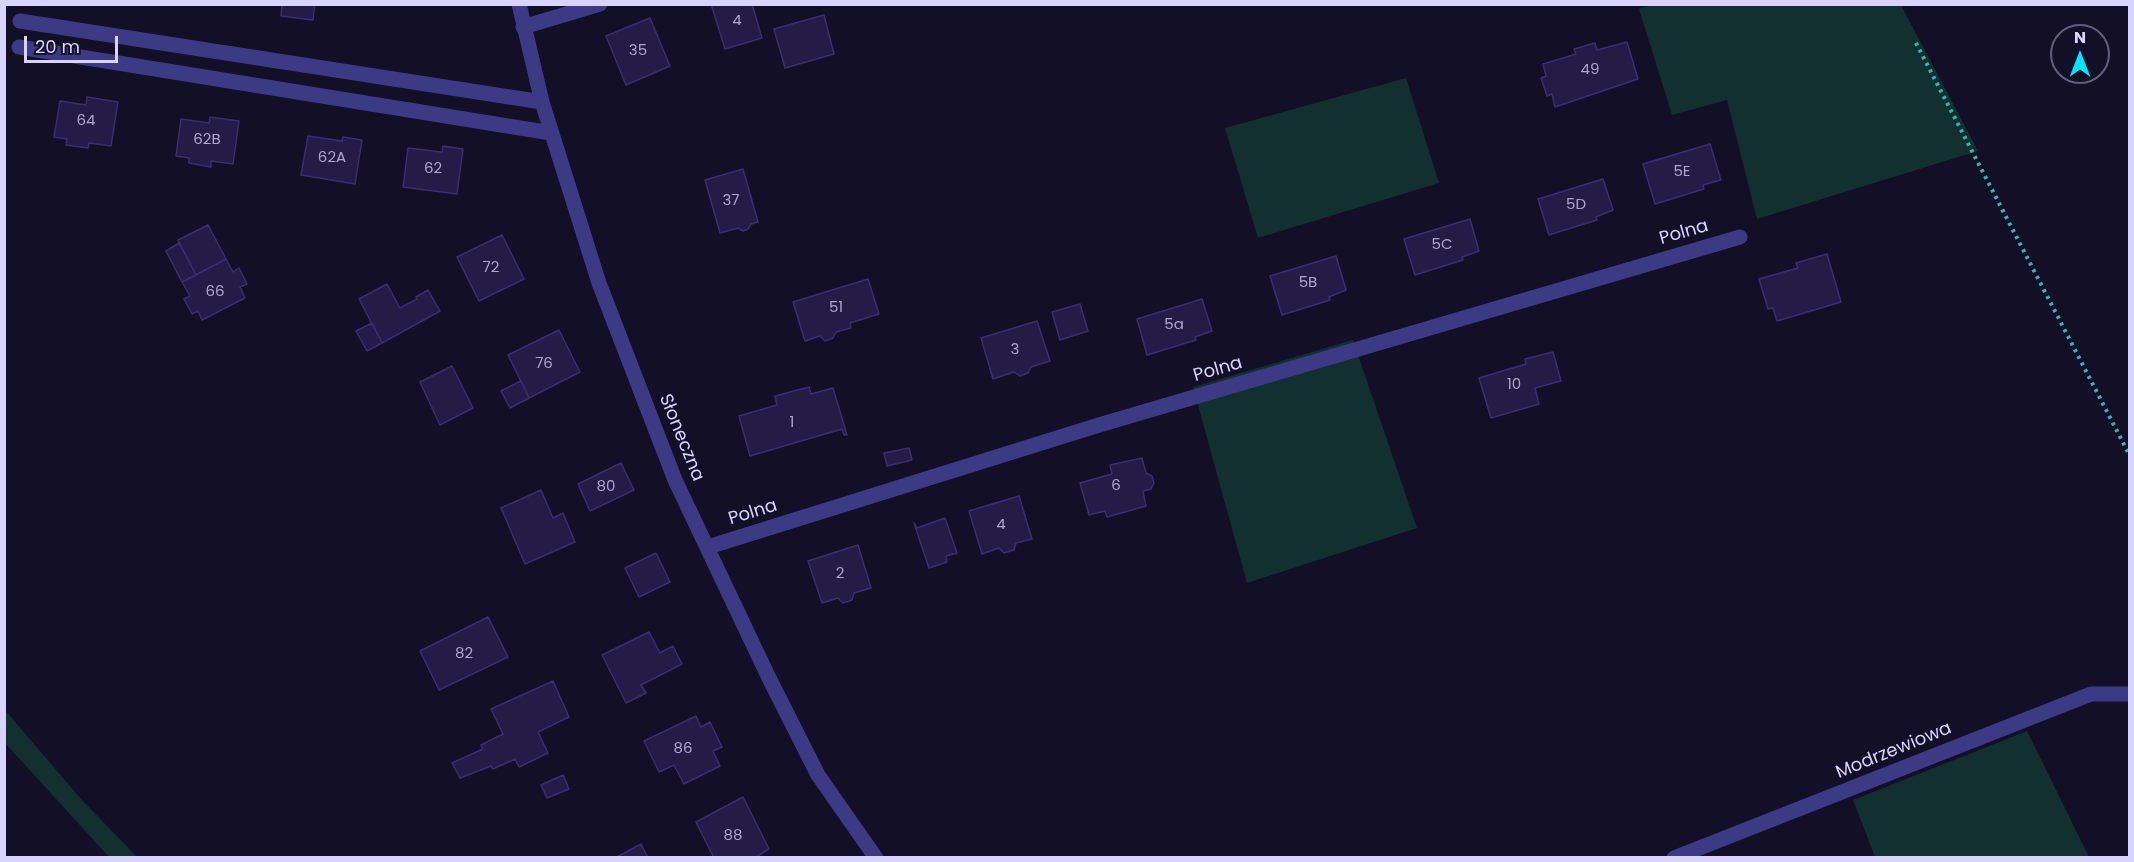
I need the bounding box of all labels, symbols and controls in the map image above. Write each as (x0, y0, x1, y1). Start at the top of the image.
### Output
house number: 4 (732, 12, 742, 30)
scale bar (27, 24, 122, 62)
north arrow (2050, 24, 2110, 84)
text: N (2074, 26, 2086, 49)
text: 20 m (35, 34, 80, 59)
house number: 35 (629, 42, 647, 60)
house number: 49 (1581, 61, 1599, 79)
house number: 64 (77, 112, 95, 130)
house number: 62B (193, 131, 221, 149)
house number: 62A (318, 149, 346, 167)
house number: 62 (424, 160, 442, 178)
house number: 5E (1673, 163, 1691, 181)
house number: 37 (722, 192, 740, 210)
house number: 5D (1566, 196, 1586, 214)
street label: Polna (1657, 216, 1711, 250)
house number: 5C (1432, 236, 1452, 254)
house number: 72 (483, 259, 499, 277)
house number: 5B (1299, 274, 1317, 292)
house number: 66 (205, 283, 225, 301)
house number: 51 (829, 299, 843, 317)
house number: 5a (1164, 316, 1184, 334)
house number: 3 (1011, 341, 1019, 359)
street label: Polna (1191, 353, 1245, 387)
house number: 76 (535, 355, 553, 373)
house number: 10 (1507, 376, 1521, 394)
street label: Słoneczna (654, 391, 708, 485)
house number: 1 (790, 414, 794, 432)
house number: 6 (1111, 477, 1121, 495)
house number: 80 (597, 478, 615, 496)
street label: Polna (726, 495, 780, 531)
house number: 4 (996, 516, 1006, 534)
house number: 2 (836, 565, 844, 583)
house number: 82 (455, 645, 473, 663)
street label: Modrzewiowa (1833, 718, 1955, 784)
house number: 86 (674, 740, 692, 758)
house number: 88 (724, 827, 742, 845)

